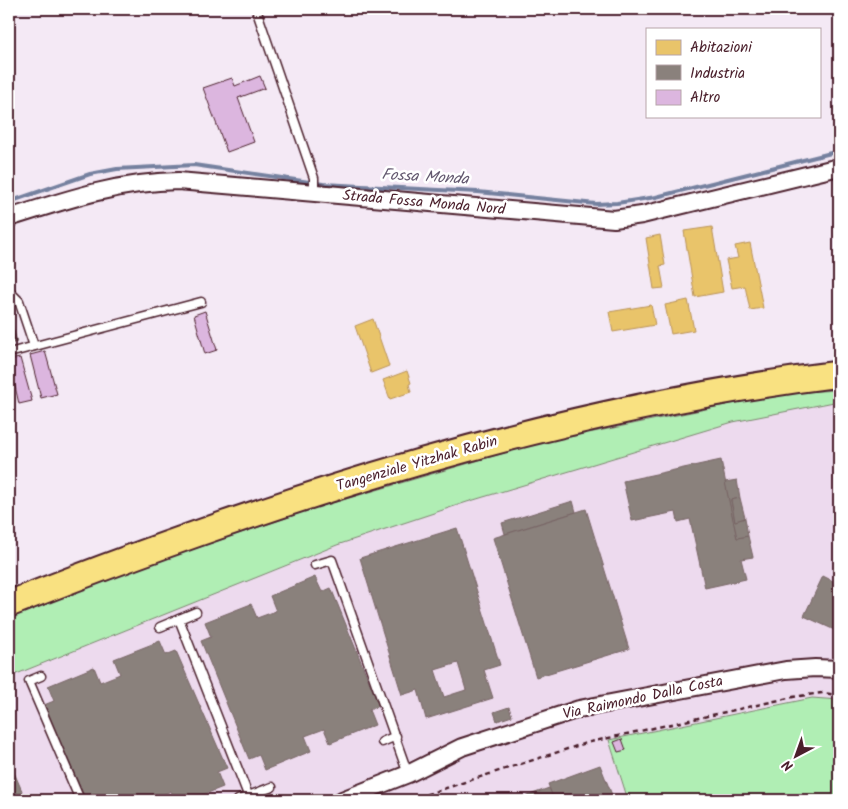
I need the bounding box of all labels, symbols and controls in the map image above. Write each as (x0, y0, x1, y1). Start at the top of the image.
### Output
legend (646, 28, 820, 118)
text: Abitazioni (690, 36, 753, 60)
text: Industria (690, 62, 745, 86)
text: Altro (690, 86, 721, 110)
water label: Fossa Monda (381, 162, 471, 192)
street label: Strada Fossa Monda Nord (342, 184, 507, 222)
street label: Tangenziale Yitzhak Rabin (334, 430, 500, 498)
street label: Via Raimondo Dalla Costa (561, 669, 725, 727)
north arrow (770, 732, 820, 782)
text: N (777, 754, 799, 776)

